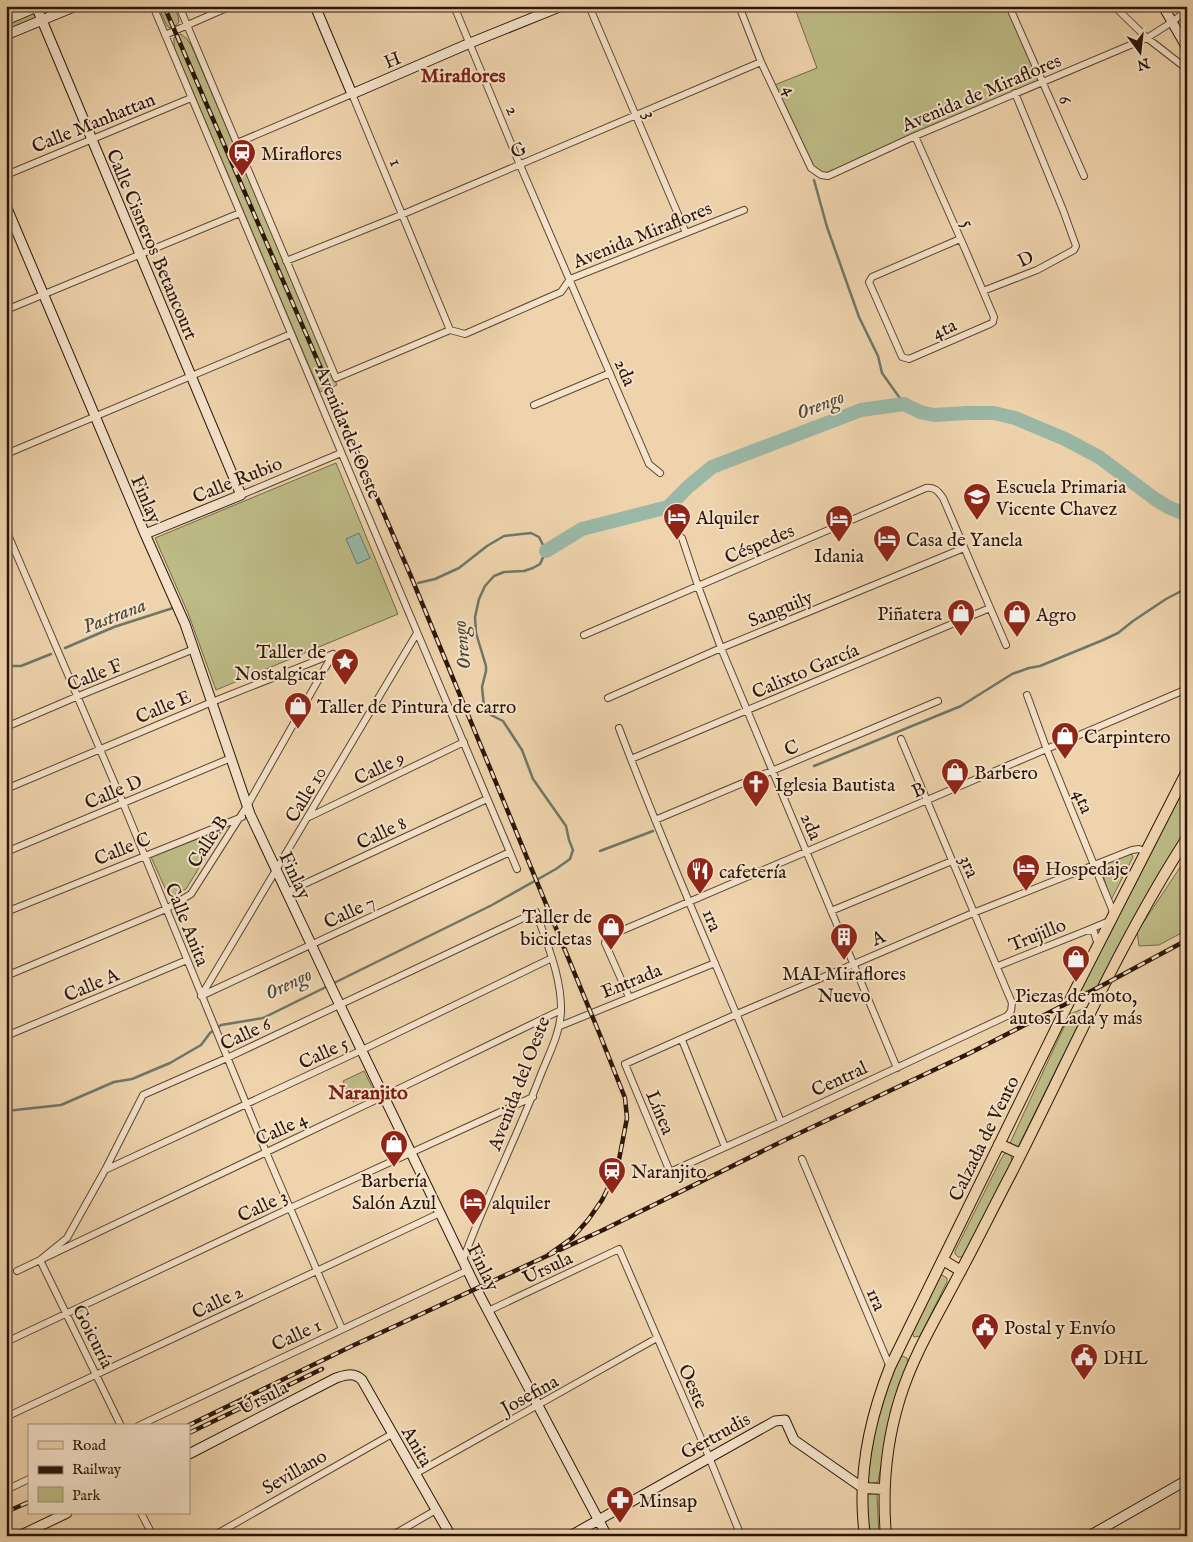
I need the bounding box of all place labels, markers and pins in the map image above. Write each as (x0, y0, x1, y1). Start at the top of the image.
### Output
station icon: Miraflores (227, 138, 257, 177)
place label: Miraflores (261, 143, 342, 167)
place label: Escuela Primaria Vicente Chavez (995, 476, 1127, 522)
school or university icon: Escuela Primaria Vicente Chavez (962, 482, 992, 521)
hotel icon: Alquiler (662, 502, 692, 541)
hotel icon: Idania (824, 504, 854, 543)
place label: Alquiler (695, 507, 759, 531)
hotel icon: Casa de Yanela (872, 524, 902, 563)
place label: Casa de Yanela (906, 529, 1023, 553)
place label: Idania (814, 545, 865, 569)
shop icon: Piñatera (946, 598, 976, 637)
shop icon: Agro (1002, 599, 1032, 638)
place label: Piñatera (877, 603, 943, 627)
place label: Agro (1035, 604, 1076, 628)
place label: Taller de Nostalgicar (235, 641, 326, 687)
place icon: Taller de Nostalgicar (330, 647, 360, 686)
shop icon: Taller de Pintura de carro (283, 691, 313, 730)
place label: Taller de Pintura de carro (317, 696, 516, 720)
shop icon: Carpintero (1050, 721, 1080, 760)
place label: Carpintero (1084, 726, 1171, 750)
shop icon: Barbero (940, 757, 970, 796)
place label: Barbero (974, 762, 1038, 786)
church icon: Iglesia Bautista (741, 769, 771, 808)
place label: Iglesia Bautista (775, 774, 896, 798)
hotel icon: Hospedaje (1011, 853, 1041, 892)
restaurant icon: cafetería (685, 856, 715, 895)
place label: Hospedaje (1045, 858, 1129, 882)
place label: cafetería (719, 861, 787, 885)
place label: Taller de bicicletas (520, 906, 592, 952)
shop icon: Taller de bicicletas (596, 912, 626, 951)
building icon: MAI Miraflores Nuevo (829, 922, 859, 961)
shop icon: Piezas de moto, autos Lada y más (1061, 944, 1091, 983)
place label: MAI Miraflores Nuevo (782, 963, 906, 1009)
place label: Piezas de moto, autos Lada y más (1010, 985, 1142, 1031)
shop icon: Barbería Salón Azul (379, 1129, 409, 1168)
station icon: Naranjito (597, 1156, 627, 1195)
place label: Naranjito (631, 1161, 707, 1185)
place label: Barbería Salón Azul (352, 1170, 437, 1216)
hotel icon: alquiler (458, 1187, 488, 1226)
place label: alquiler (492, 1192, 551, 1216)
public building icon: Postal y Envío (970, 1312, 1000, 1351)
place label: Postal y Envío (1004, 1317, 1116, 1341)
public building icon: DHL (1069, 1342, 1099, 1381)
place label: DHL (1103, 1347, 1148, 1371)
pharmacy icon: Minsap (605, 1485, 635, 1524)
place label: Minsap (639, 1490, 697, 1514)

